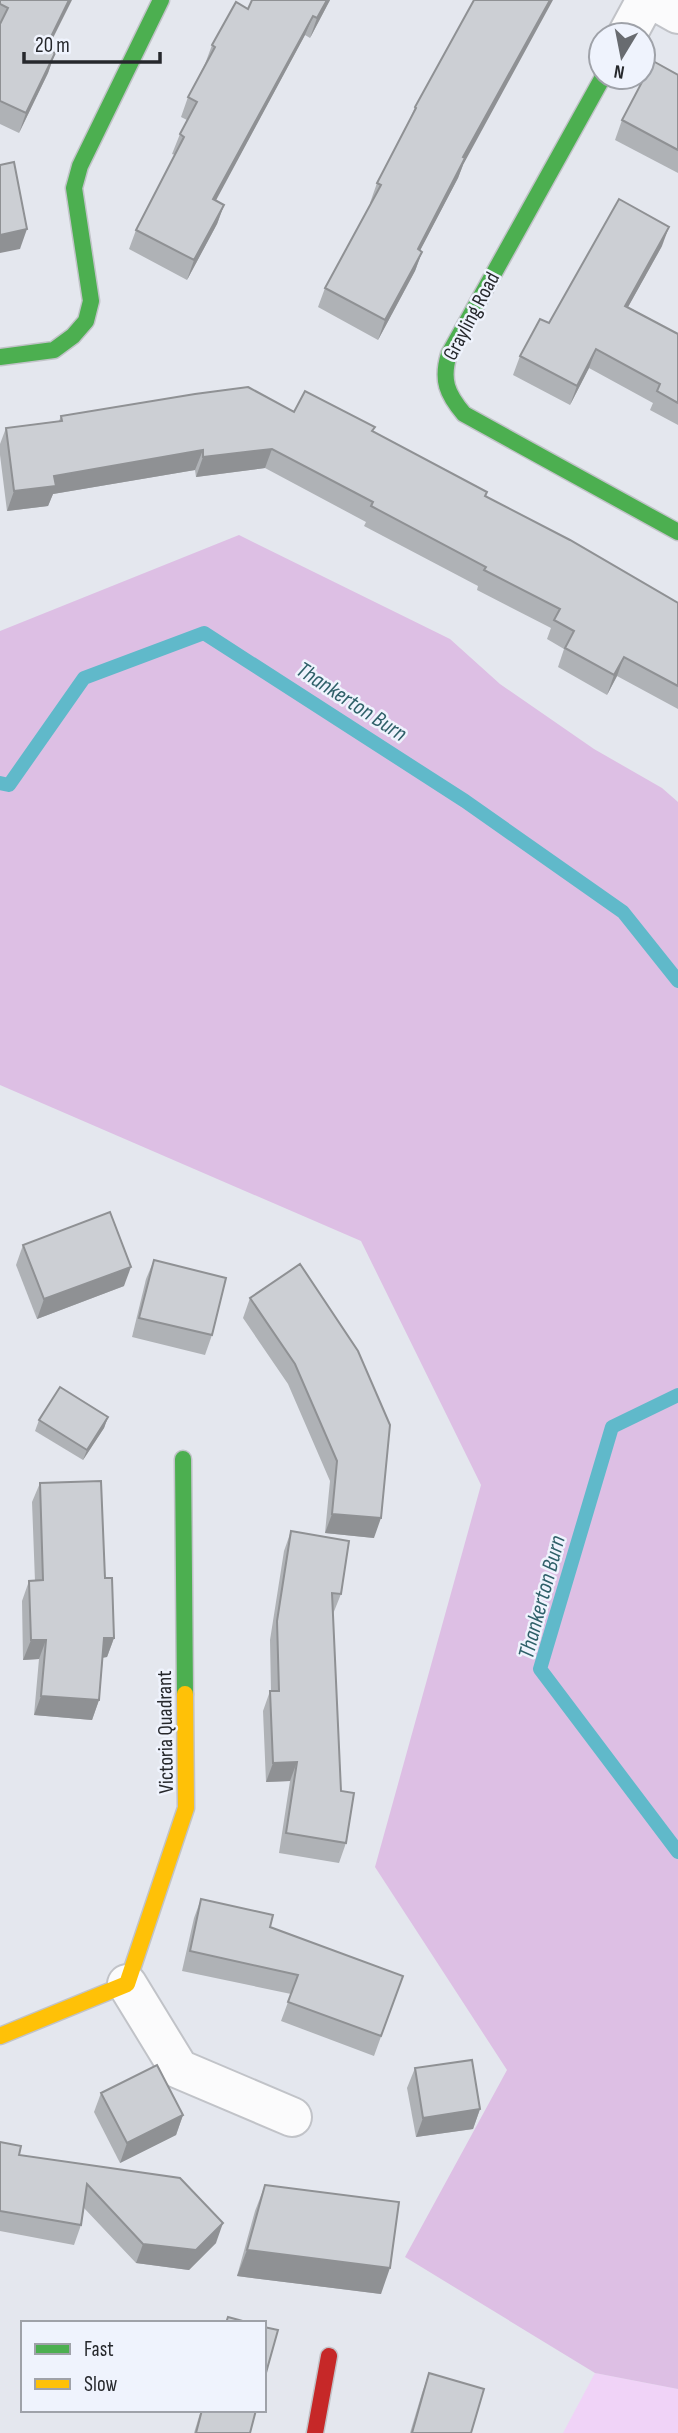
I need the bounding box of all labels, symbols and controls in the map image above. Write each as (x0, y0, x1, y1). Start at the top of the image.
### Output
scale bar (24, 21, 161, 65)
north arrow (587, 21, 657, 91)
text: 20 m (35, 33, 70, 58)
text: N (612, 59, 626, 83)
street label: Grayling Road (438, 268, 505, 365)
water label: Thankerton Burn (291, 656, 412, 748)
water label: Thankerton Burn (512, 1532, 572, 1662)
street label: Victoria Quadrant (152, 1670, 179, 1794)
legend (21, 2321, 266, 2412)
text: Fast (84, 2337, 114, 2362)
text: Slow (84, 2372, 118, 2397)

